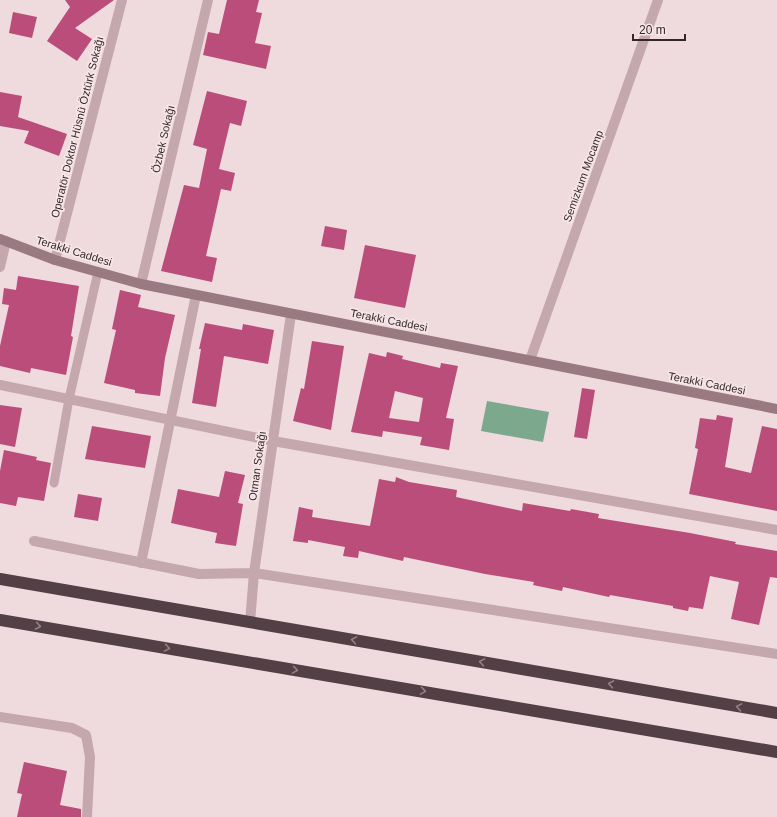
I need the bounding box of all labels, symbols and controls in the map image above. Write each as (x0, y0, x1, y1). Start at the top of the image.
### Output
scale bar (633, 16, 685, 42)
text: 20 m (639, 23, 666, 37)
street label: Operatör Doktor Hüsnü Öztürk Sokağı (49, 35, 105, 219)
street label: Özbek Sokağı (149, 104, 177, 174)
street label: Semizkum Mocamp (561, 129, 605, 223)
street label: Terakki Caddesi (35, 234, 113, 268)
street label: Terakki Caddesi (349, 307, 429, 333)
street label: Terakki Caddesi (667, 370, 747, 396)
street label: Otman Sokağı (246, 430, 268, 502)
one-way arrow (35, 622, 42, 630)
one-way arrow (351, 636, 357, 645)
one-way arrow (163, 644, 170, 652)
one-way arrow (479, 658, 486, 667)
one-way arrow (292, 665, 298, 674)
one-way arrow (607, 681, 614, 689)
one-way arrow (420, 686, 426, 695)
one-way arrow (735, 703, 742, 711)

